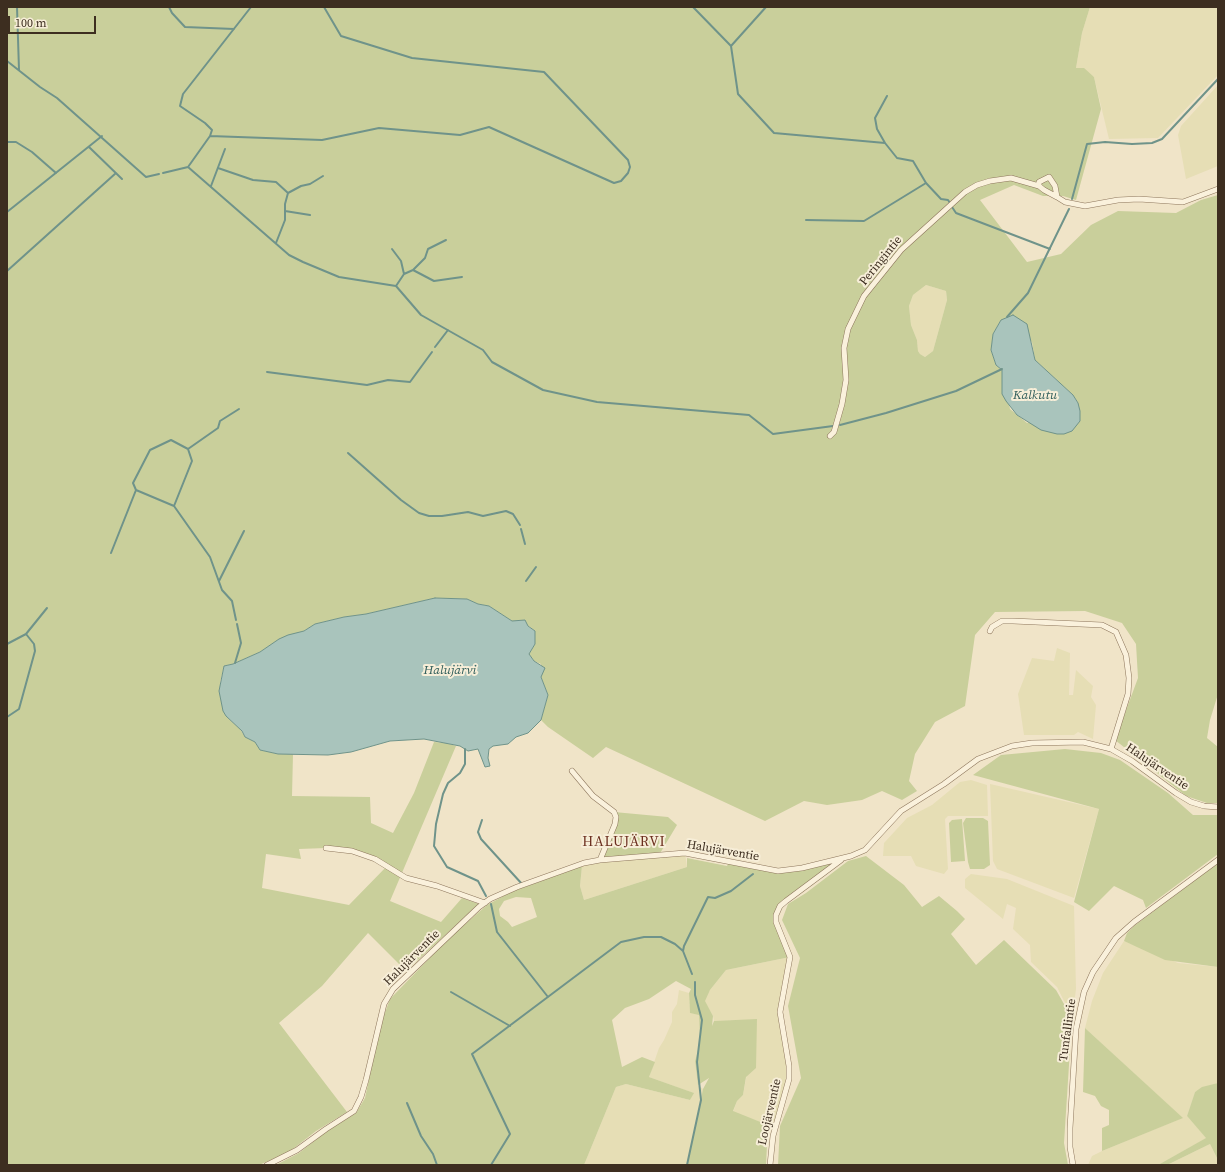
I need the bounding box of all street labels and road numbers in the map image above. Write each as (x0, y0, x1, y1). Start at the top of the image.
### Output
street label: Peringintie (857, 233, 905, 289)
street label: Halujärventie (1123, 741, 1191, 793)
street label: Halujärventie (686, 838, 760, 864)
street label: Halujärventie (381, 927, 443, 989)
street label: Tunfallintie (1056, 998, 1080, 1062)
street label: Loojärventie (755, 1077, 785, 1147)

